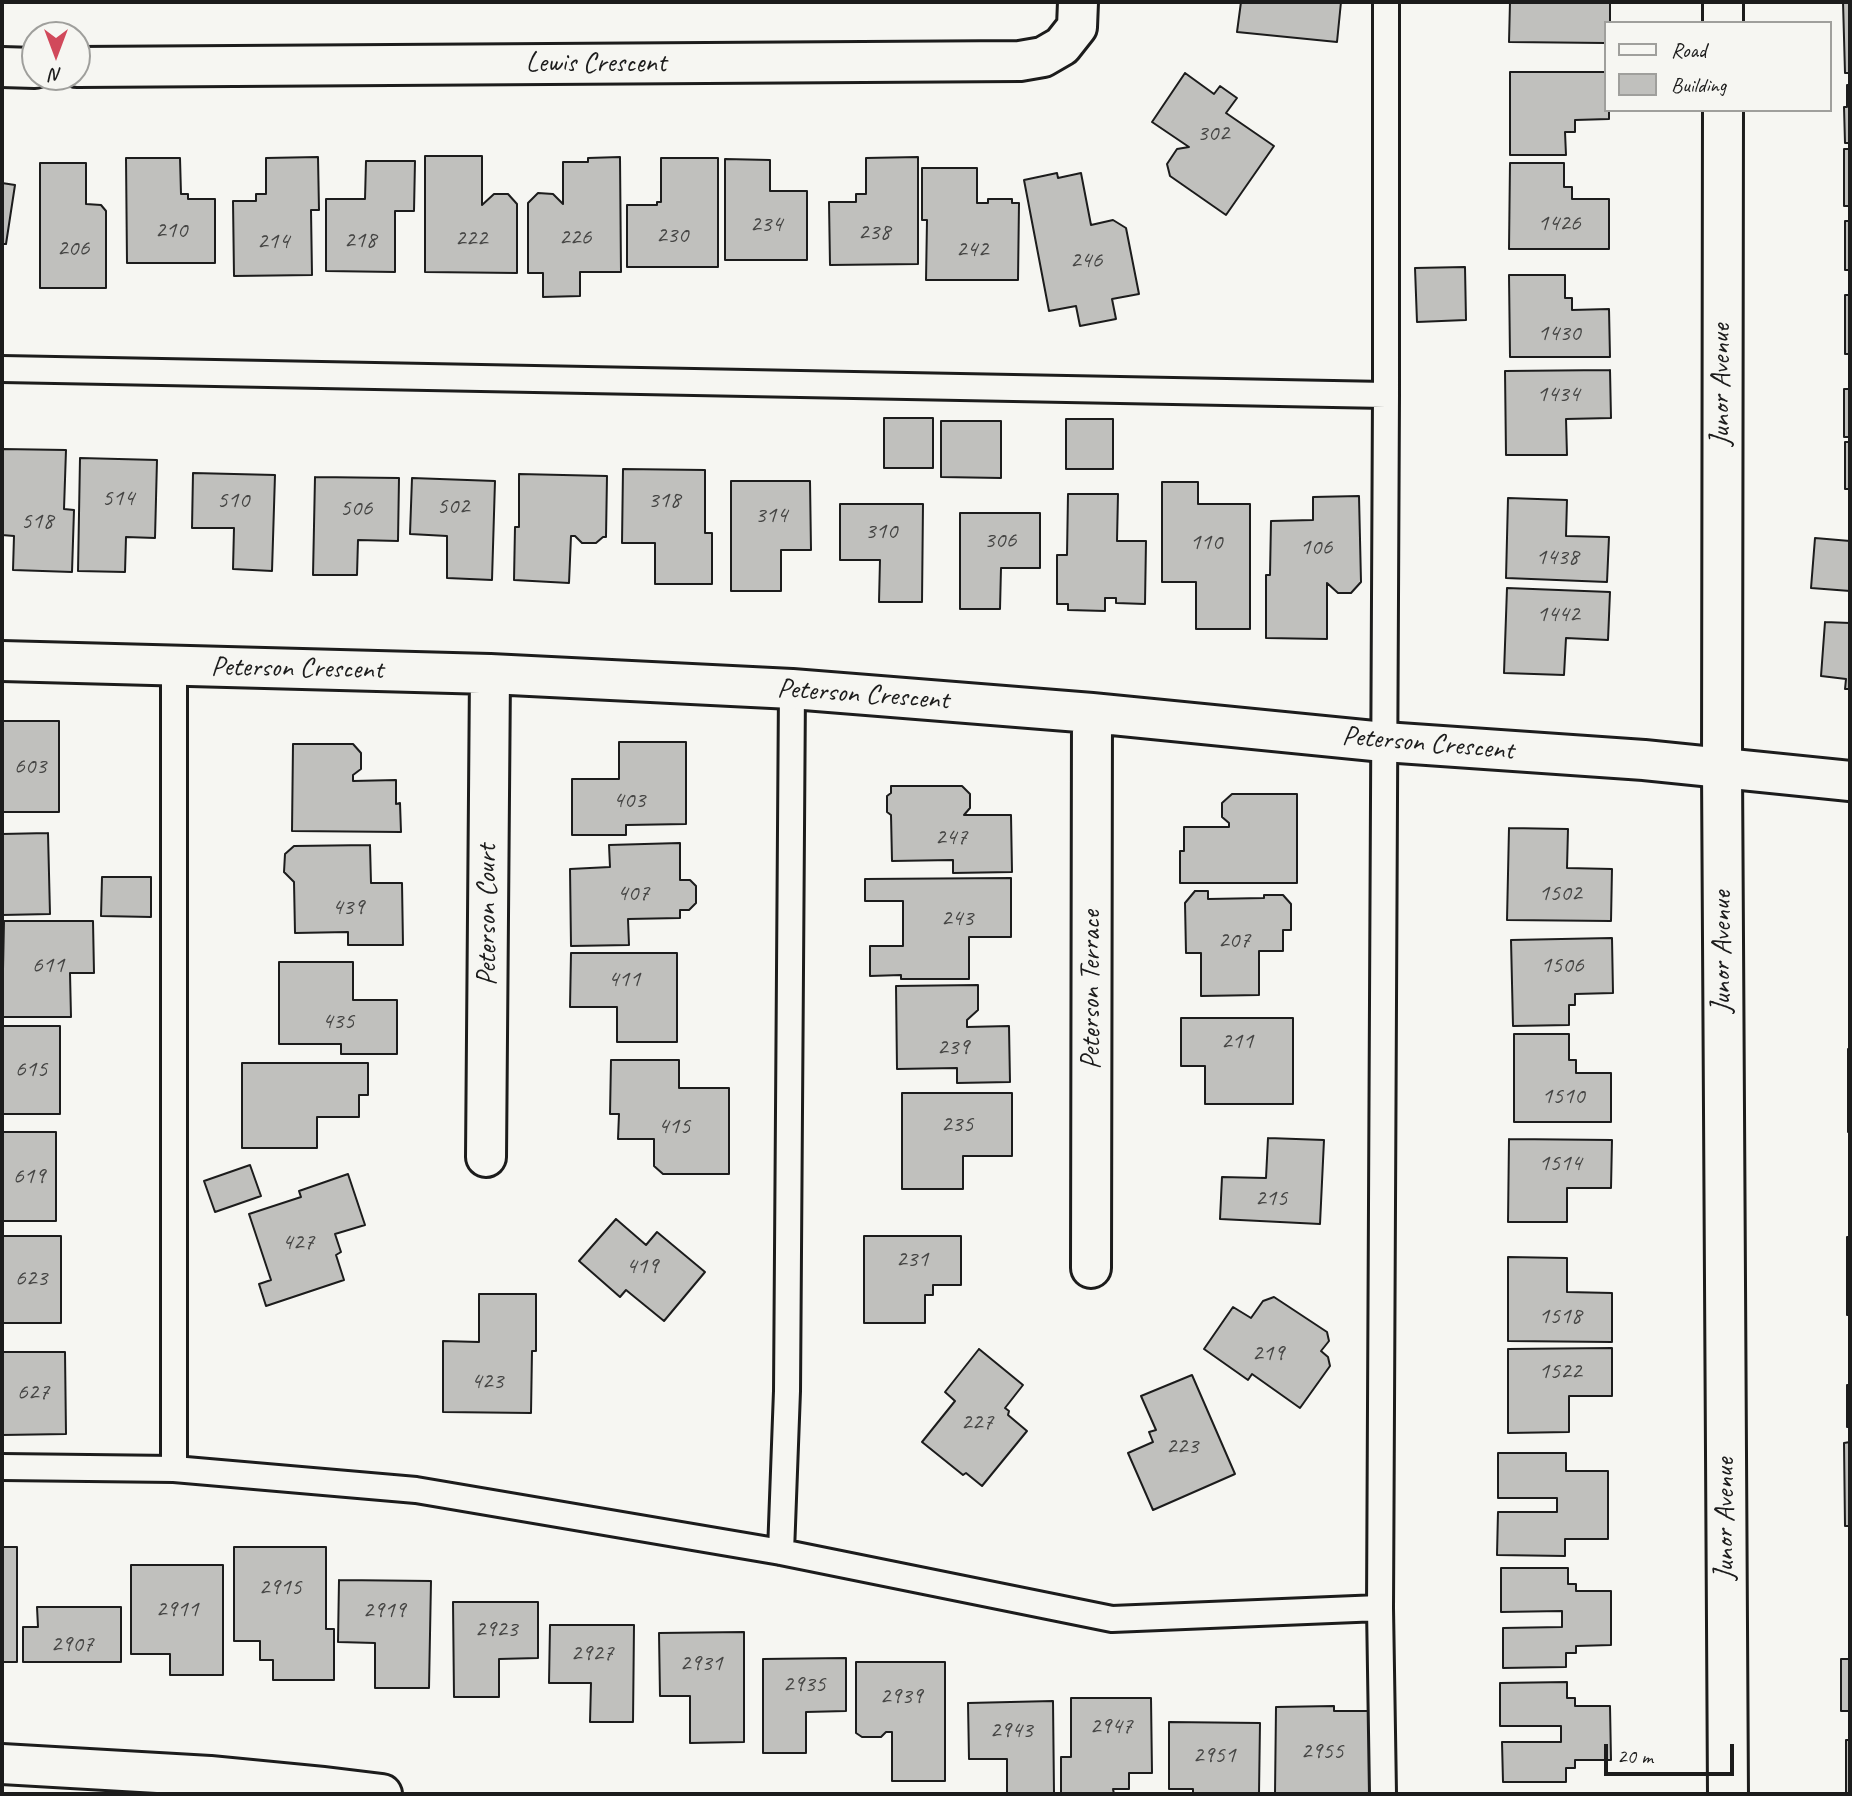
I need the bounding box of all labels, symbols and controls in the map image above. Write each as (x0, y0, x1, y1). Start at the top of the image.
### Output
north arrow (21, 21, 91, 91)
legend (1604, 21, 1831, 112)
text: Road (1671, 37, 1706, 63)
street label: Lewis Crescent (526, 47, 666, 81)
text: N (50, 63, 62, 87)
text: Building (1671, 72, 1726, 98)
house number: 302 (1197, 120, 1229, 148)
house number: 1426 (1537, 210, 1581, 238)
house number: 234 (750, 211, 782, 239)
house number: 210 (155, 217, 187, 245)
house number: 238 (858, 219, 890, 247)
house number: 230 (656, 222, 688, 250)
house number: 226 (559, 224, 591, 252)
house number: 222 (455, 225, 487, 253)
house number: 218 (344, 227, 376, 255)
house number: 214 (257, 228, 289, 256)
house number: 206 (57, 235, 89, 263)
house number: 242 (956, 236, 988, 264)
house number: 246 (1070, 247, 1102, 275)
house number: 1430 (1537, 320, 1581, 348)
street label: Junor Avenue (1705, 324, 1739, 446)
house number: 1434 (1536, 381, 1580, 409)
house number: 514 (102, 485, 134, 513)
house number: 510 (217, 487, 249, 515)
house number: 318 (648, 487, 680, 515)
house number: 502 (437, 493, 469, 521)
house number: 506 (340, 495, 372, 523)
house number: 314 (755, 502, 787, 530)
house number: 518 (21, 508, 53, 536)
house number: 310 (865, 518, 897, 546)
house number: 306 (984, 527, 1016, 555)
house number: 110 (1190, 529, 1222, 557)
house number: 106 (1300, 534, 1332, 562)
house number: 1438 (1535, 544, 1579, 572)
house number: 1442 (1536, 601, 1580, 629)
street label: Peterson Crescent (211, 651, 383, 687)
street label: Peterson Crescent (776, 672, 950, 718)
street label: Peterson Crescent (1341, 720, 1515, 768)
house number: 603 (14, 753, 46, 781)
house number: 403 (613, 787, 645, 815)
house number: 247 (935, 824, 967, 852)
street label: Peterson Court (471, 844, 505, 986)
house number: 407 (617, 880, 649, 908)
house number: 1502 (1538, 880, 1582, 908)
street label: Junor Avenue (1706, 891, 1740, 1013)
house number: 439 (332, 894, 364, 922)
house number: 243 (941, 905, 973, 933)
street label: Peterson Terrace (1075, 910, 1109, 1070)
house number: 207 (1218, 927, 1250, 955)
house number: 611 (32, 952, 64, 980)
house number: 1506 (1540, 952, 1584, 980)
house number: 411 (608, 966, 640, 994)
house number: 435 (322, 1008, 354, 1036)
house number: 211 (1221, 1028, 1253, 1056)
house number: 239 (937, 1034, 969, 1062)
house number: 615 (15, 1056, 47, 1084)
house number: 1510 (1541, 1083, 1585, 1111)
house number: 235 (941, 1111, 973, 1139)
house number: 415 (658, 1113, 690, 1141)
house number: 1514 (1538, 1150, 1582, 1178)
house number: 619 (13, 1163, 45, 1191)
house number: 215 (1255, 1185, 1287, 1213)
house number: 427 (282, 1229, 314, 1257)
house number: 231 (896, 1246, 928, 1274)
house number: 419 (626, 1253, 658, 1281)
house number: 623 (15, 1265, 47, 1293)
house number: 1518 (1538, 1303, 1582, 1331)
house number: 219 (1252, 1340, 1284, 1368)
house number: 1522 (1538, 1358, 1582, 1386)
house number: 423 (471, 1368, 503, 1396)
house number: 627 (17, 1379, 49, 1407)
house number: 227 (961, 1409, 993, 1437)
house number: 223 (1166, 1433, 1198, 1461)
street label: Junor Avenue (1709, 1458, 1743, 1580)
house number: 2915 (258, 1574, 302, 1602)
house number: 2911 (155, 1596, 199, 1624)
house number: 2919 (362, 1597, 406, 1625)
house number: 2923 (474, 1616, 518, 1644)
house number: 2907 (50, 1631, 94, 1659)
house number: 2927 (570, 1640, 614, 1668)
house number: 2931 (679, 1650, 723, 1678)
house number: 2935 (782, 1671, 826, 1699)
house number: 2939 (879, 1683, 923, 1711)
house number: 2947 (1089, 1713, 1133, 1741)
house number: 2943 (989, 1717, 1033, 1745)
scale bar (1607, 1730, 1736, 1774)
house number: 2955 (1300, 1738, 1344, 1766)
house number: 2951 (1192, 1742, 1236, 1770)
text: 20 m (1617, 1743, 1653, 1769)

